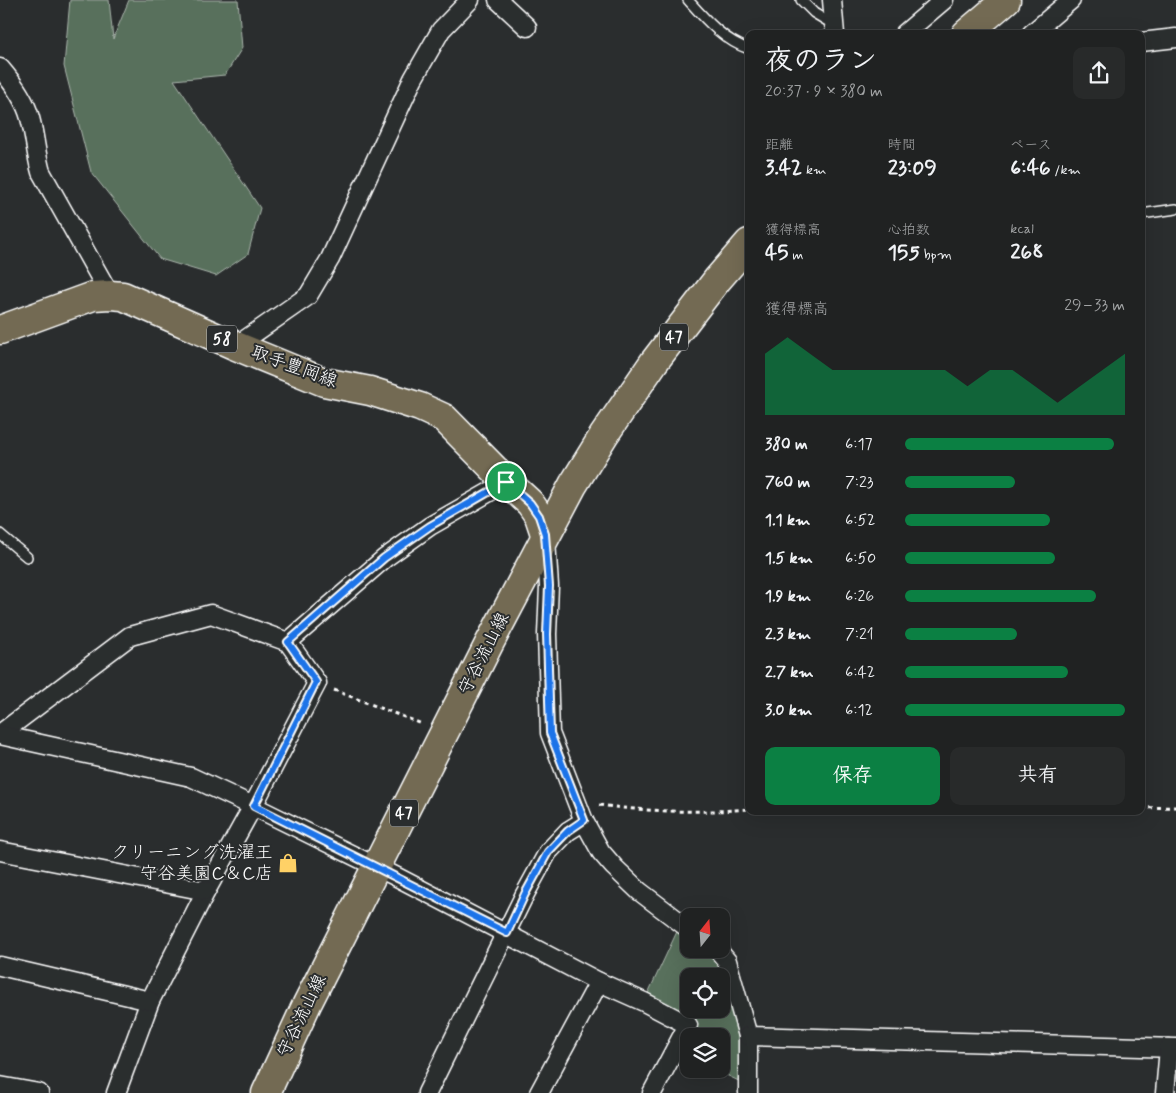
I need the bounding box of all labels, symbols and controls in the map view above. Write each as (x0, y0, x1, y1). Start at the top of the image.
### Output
text: 夜のラン (765, 43, 877, 80)
button: share (1073, 47, 1125, 99)
text: 20:37 · 9 × 380 m (765, 81, 883, 102)
text: 距離 (765, 136, 793, 154)
text: 時間 (888, 136, 916, 154)
text: ペース (1010, 136, 1052, 154)
text: 3.42 (765, 154, 802, 182)
text: 23:09 (888, 154, 937, 182)
text: 6:46 (1010, 154, 1051, 182)
text: km (802, 161, 826, 179)
text: /km (1051, 161, 1081, 179)
text: kcal (1010, 220, 1034, 238)
text: 獲得標高 (765, 221, 821, 239)
text: 心拍数 (888, 221, 930, 239)
text: 268 (1010, 238, 1044, 266)
text: 45 (765, 239, 788, 267)
text: 155 (888, 239, 920, 267)
text: m (788, 246, 803, 264)
text: bpm (920, 246, 952, 264)
text: 29–33 m (1064, 295, 1125, 316)
text: 獲得標高 (765, 299, 829, 320)
road number: 47 (660, 324, 688, 351)
road number: 58 (207, 326, 237, 352)
street label: 取手豊岡線 (248, 340, 340, 394)
text: 380 m (765, 434, 808, 455)
text: 6:17 (845, 434, 873, 455)
pin (485, 461, 527, 503)
icon: arrive (492, 468, 520, 496)
text: 760 m (765, 472, 810, 493)
text: 7:23 (845, 472, 874, 493)
text: 1.1 km (765, 510, 810, 531)
text: 6:52 (845, 510, 876, 531)
text: 1.5 km (765, 548, 813, 569)
text: 6:50 (845, 548, 876, 569)
text: 1.9 km (765, 586, 811, 607)
text: 6:26 (845, 586, 874, 607)
street label: 守谷流山線 (453, 608, 515, 700)
text: 2.3 km (765, 624, 811, 645)
text: 7:21 (845, 624, 874, 645)
text: 2.7 km (765, 662, 814, 683)
text: 6:42 (845, 662, 875, 683)
text: 3.0 km (765, 700, 812, 721)
text: 6:12 (845, 700, 873, 721)
button: 保存 (765, 747, 940, 805)
button: 共有 (950, 747, 1125, 805)
road number: 47 (390, 800, 418, 826)
place label: クリーニング洗濯王 守谷美園C＆C店 (111, 841, 273, 886)
shop icon: クリーニング洗濯王 守谷美園C＆C店 (277, 852, 299, 874)
north arrow (680, 908, 730, 958)
map controls (680, 908, 730, 1078)
button: locate (680, 968, 730, 1018)
street label: 守谷流山線 (271, 970, 333, 1062)
button: layers (680, 1028, 730, 1078)

